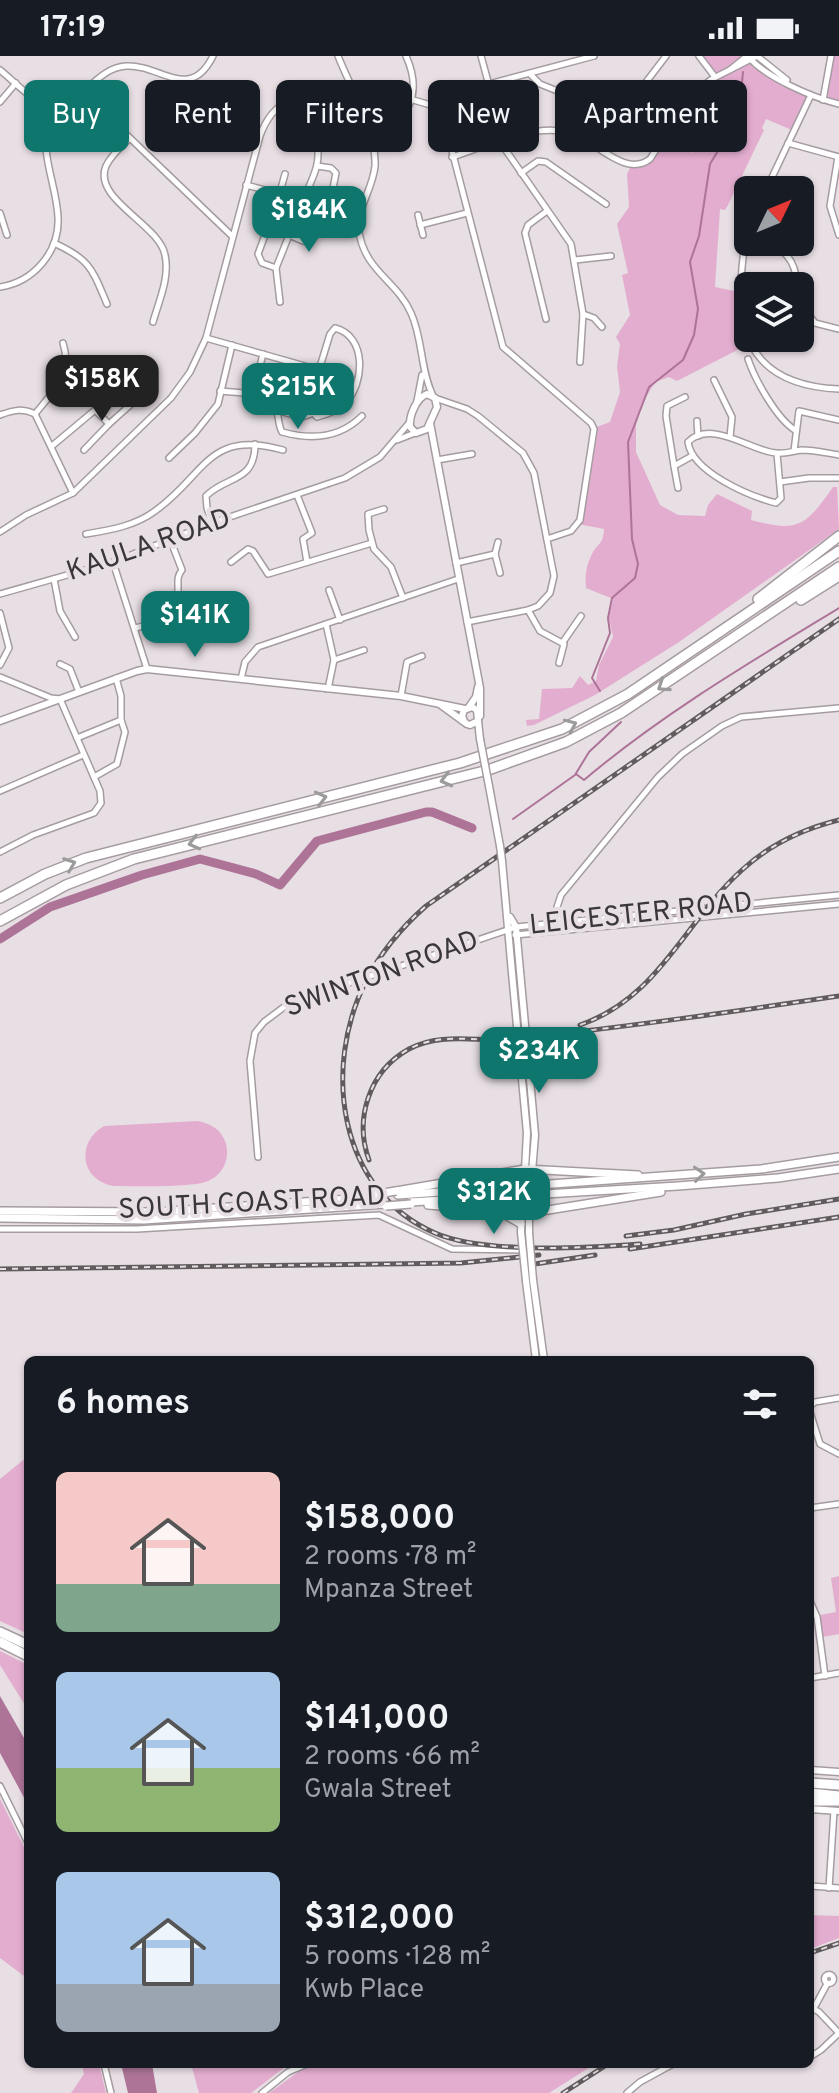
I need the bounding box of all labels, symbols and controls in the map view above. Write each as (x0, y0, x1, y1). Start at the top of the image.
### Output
text: 17:19 (40, 10, 106, 47)
chip: Buy (24, 80, 129, 152)
chip: Rent (145, 80, 260, 152)
chip: Filters (276, 80, 412, 152)
chip: New (428, 80, 539, 152)
chip: Apartment (555, 80, 747, 152)
north arrow (734, 176, 814, 256)
map controls (734, 176, 814, 352)
pin: $184K (253, 186, 365, 254)
text: $184K (270, 195, 348, 228)
button: layers (734, 272, 814, 352)
pin: $158K (46, 355, 158, 423)
pin: $215K (242, 363, 354, 431)
text: $158K (64, 364, 140, 397)
text: $215K (260, 372, 336, 405)
street label: KAULA ROAD (62, 501, 236, 591)
pin: $141K (139, 591, 251, 659)
text: $141K (159, 600, 231, 633)
one-way arrow (658, 676, 672, 691)
one-way arrow (562, 719, 577, 735)
one-way arrow (439, 770, 453, 787)
one-way arrow (314, 790, 328, 807)
one-way arrow (187, 834, 201, 851)
one-way arrow (62, 857, 76, 874)
street label: LEICESTER ROAD (528, 885, 754, 945)
street label: SWINTON ROAD (280, 923, 484, 1027)
pin: $234K (483, 1027, 595, 1095)
text: $234K (498, 1036, 580, 1069)
one-way arrow (693, 1165, 706, 1182)
pin: $312K (438, 1168, 550, 1236)
text: $312K (456, 1177, 532, 1210)
street label: SOUTH COAST ROAD (117, 1179, 387, 1229)
icon: filters (738, 1382, 782, 1426)
text: 6 homes (56, 1383, 190, 1426)
text: $158,000 (304, 1498, 455, 1541)
icon: home (120, 1504, 216, 1600)
text: 2 rooms · 78 m² (304, 1541, 476, 1574)
text: Mpanza Street (304, 1574, 473, 1607)
text: $141,000 (304, 1698, 450, 1741)
icon: home (120, 1704, 216, 1800)
text: 2 rooms · 66 m² (304, 1741, 480, 1774)
text: Gwala Street (304, 1774, 452, 1807)
text: $312,000 (304, 1898, 455, 1941)
icon: home (120, 1904, 216, 2000)
text: 5 rooms · 128 m² (304, 1941, 491, 1974)
text: Kwb Place (304, 1974, 424, 2007)

